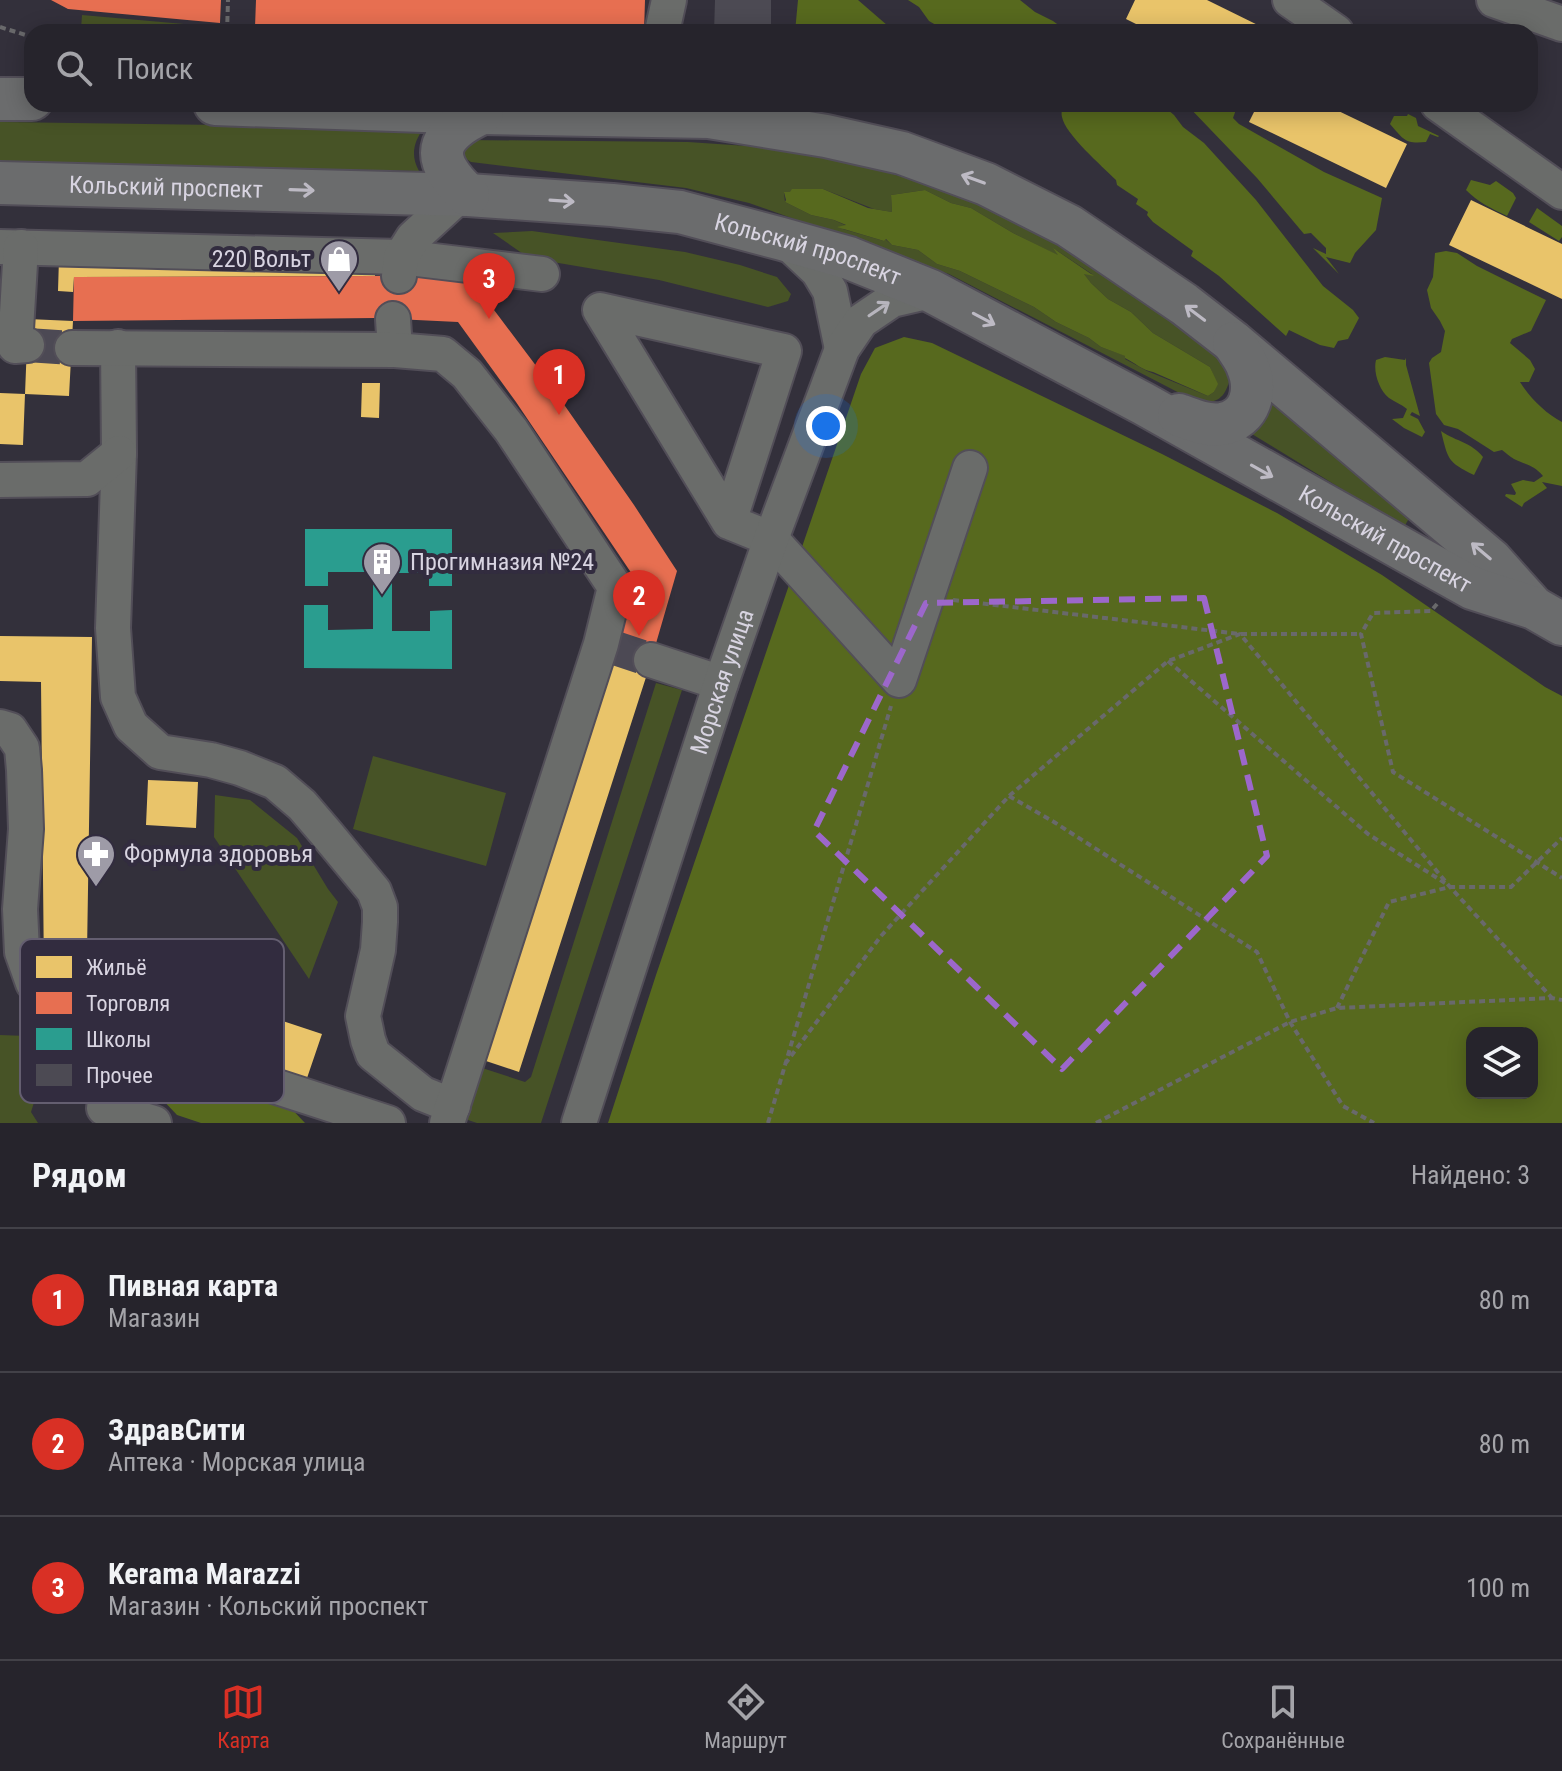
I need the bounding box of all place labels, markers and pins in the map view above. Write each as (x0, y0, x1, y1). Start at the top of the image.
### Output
shop icon: 220 Вольт (318, 238, 360, 293)
place label: 220 Вольт (212, 245, 311, 273)
pin: 3 (463, 253, 515, 319)
pin: 1 (533, 349, 585, 415)
building icon: Прогимназия №24 (361, 541, 403, 596)
place label: Прогимназия №24 (410, 548, 594, 576)
pin: 2 (613, 570, 665, 636)
pharmacy icon: Формула здоровья (75, 833, 117, 888)
place label: Формула здоровья (124, 840, 313, 868)

